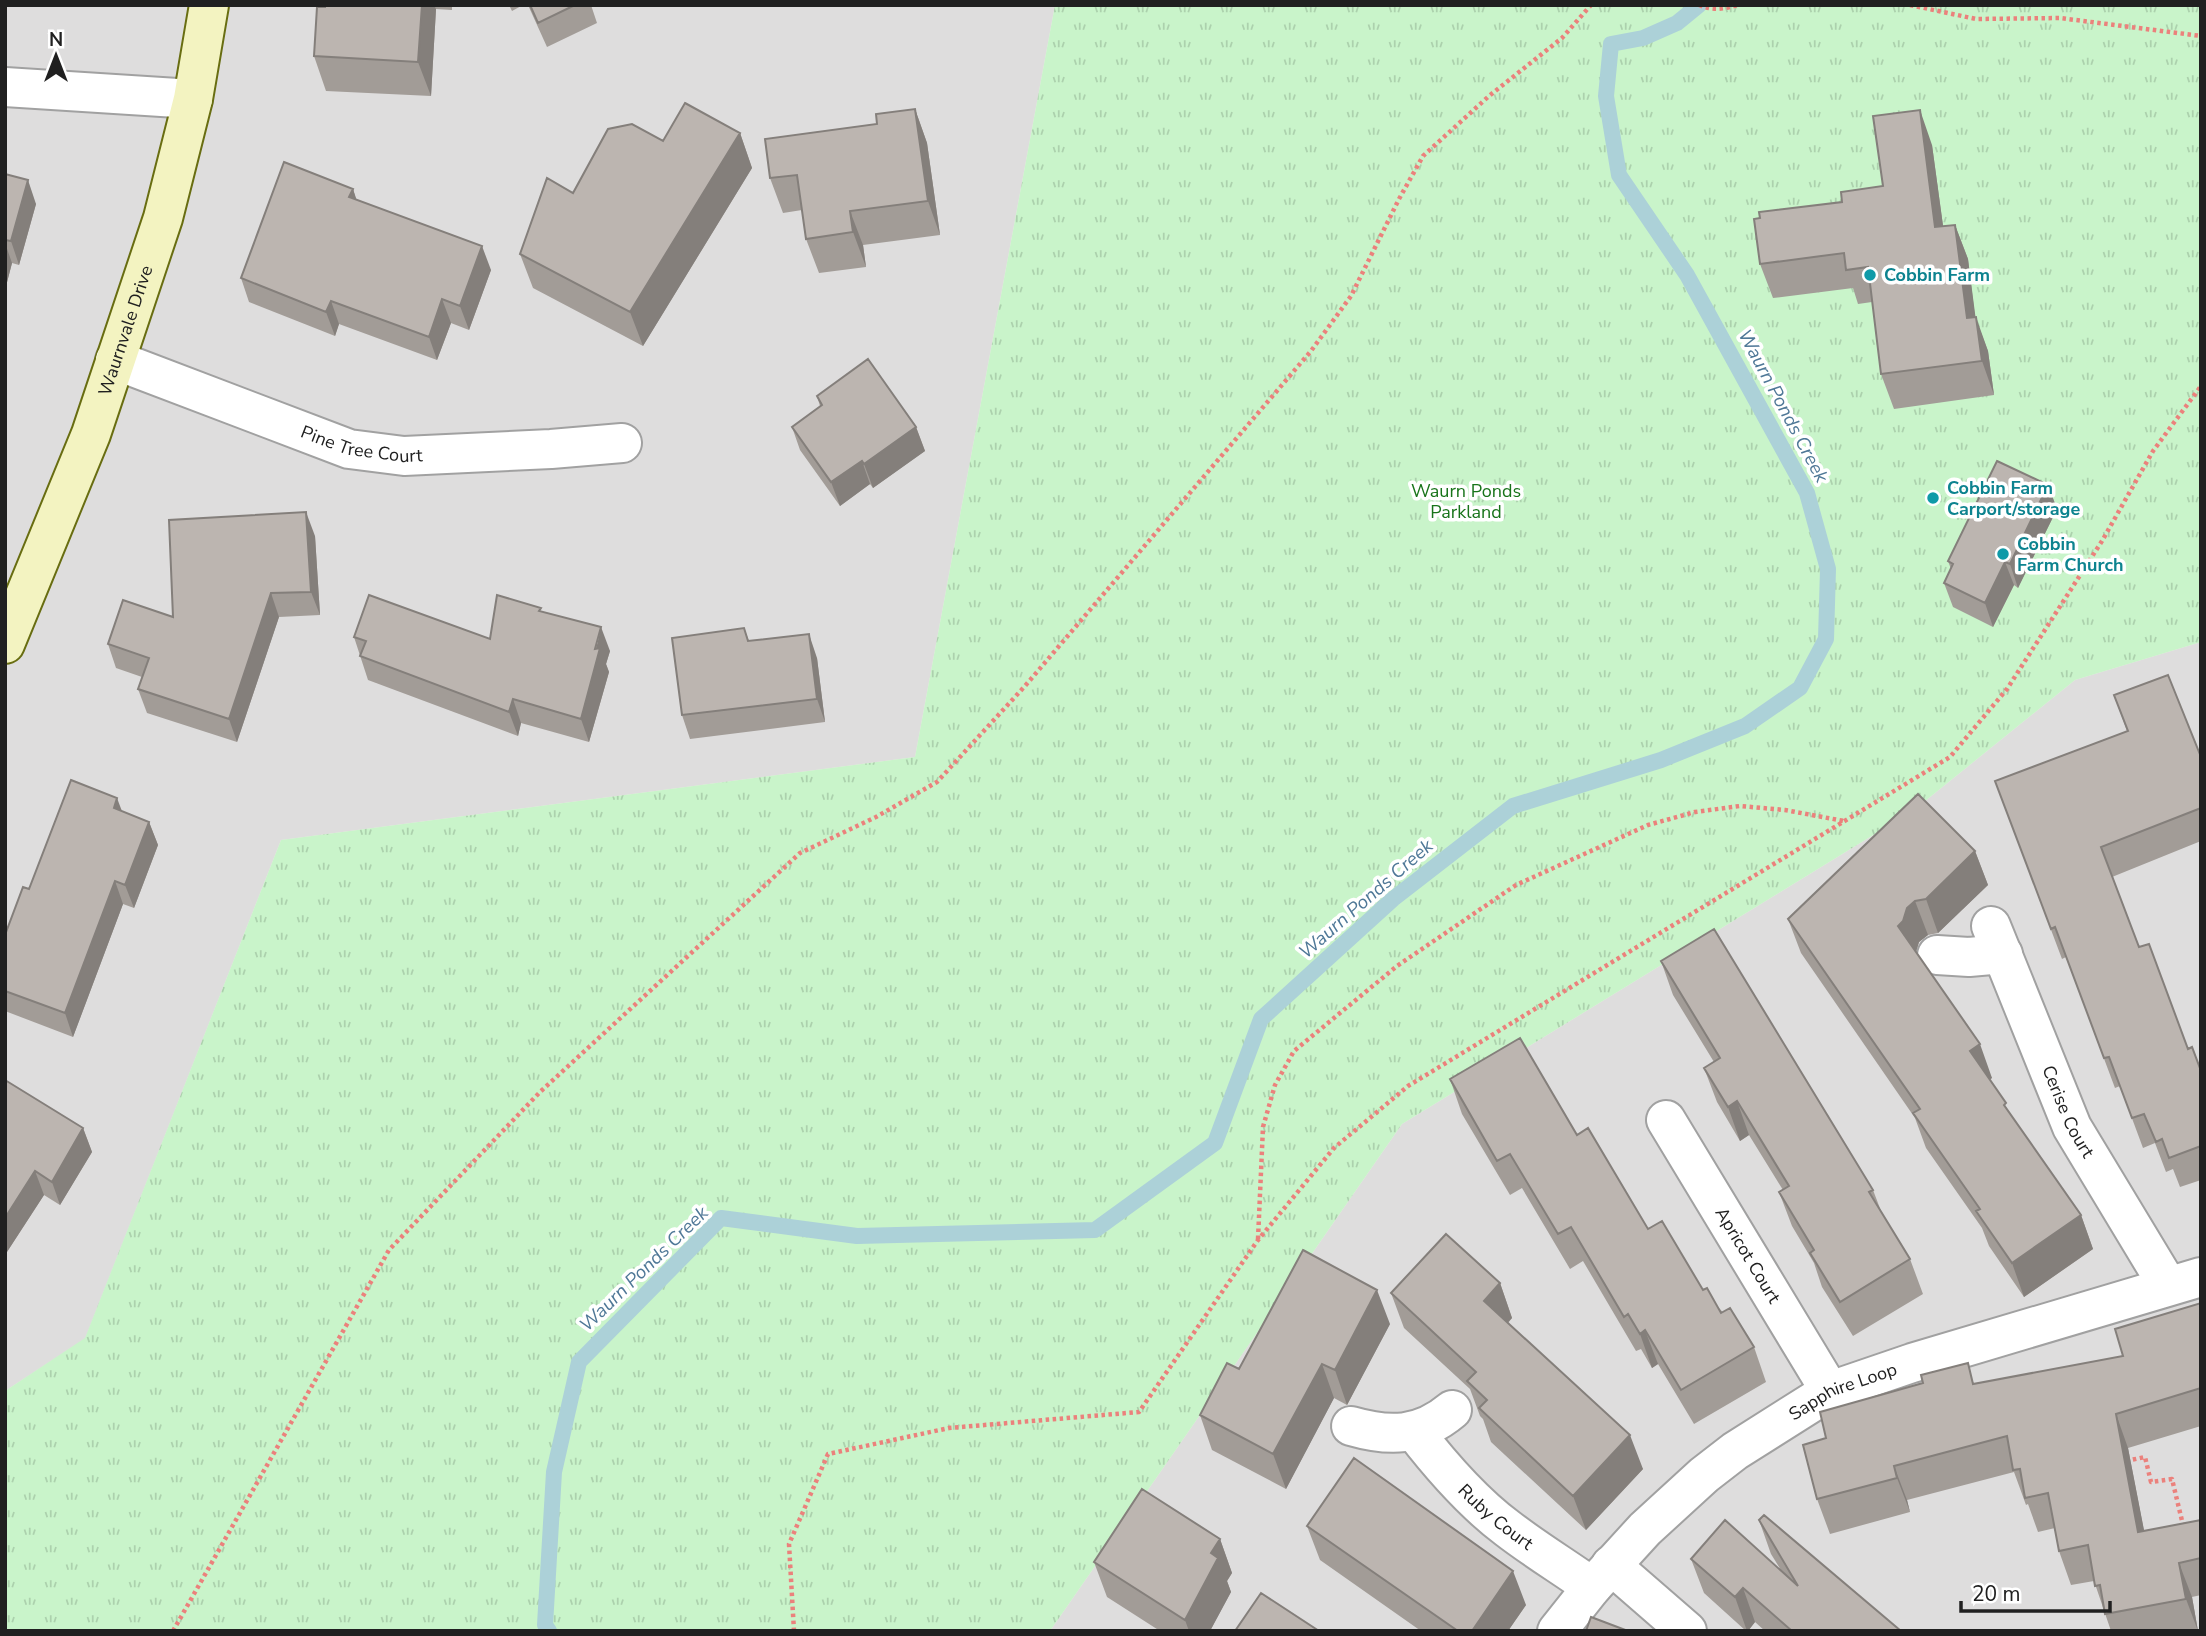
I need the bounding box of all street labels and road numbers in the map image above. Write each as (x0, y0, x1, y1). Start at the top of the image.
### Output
street label: Waurnvale Drive (93, 262, 158, 399)
street label: Pine Tree Court (297, 420, 424, 468)
street label: Cerise Court (2036, 1062, 2100, 1163)
street label: Apricot Court (1710, 1203, 1786, 1308)
street label: Sapphire Loop (1784, 1357, 1900, 1426)
street label: Ruby Court (1453, 1479, 1539, 1556)

